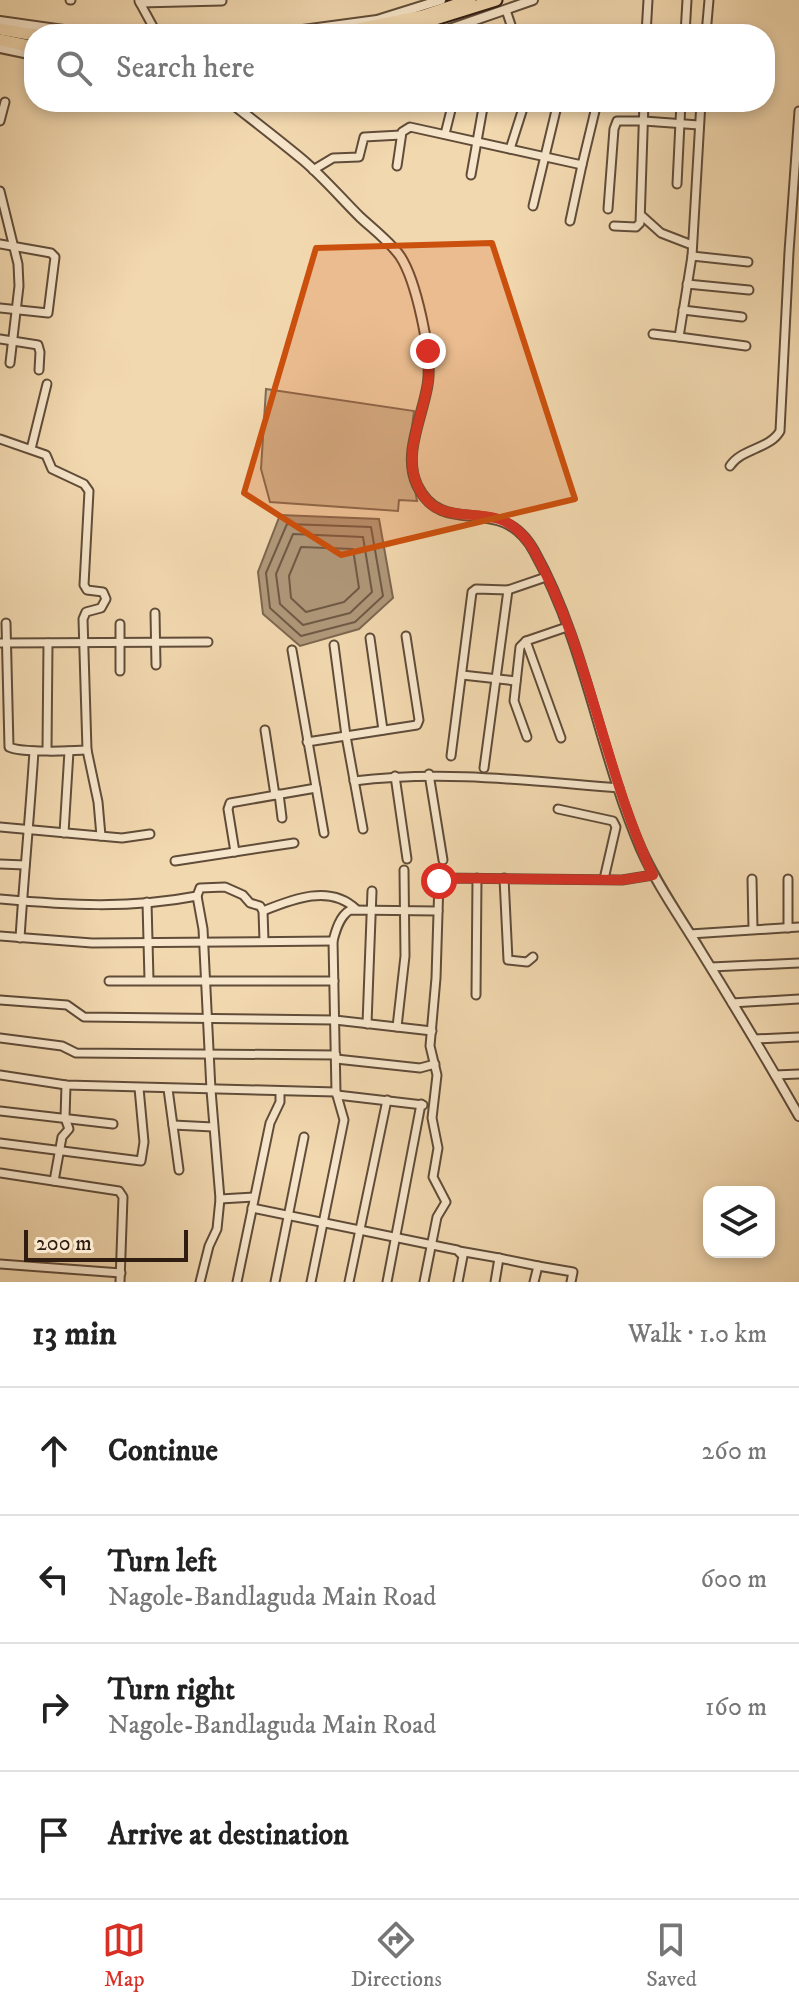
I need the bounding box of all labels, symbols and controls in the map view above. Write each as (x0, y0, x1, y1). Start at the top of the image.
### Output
search box (24, 24, 775, 112)
icon: search (52, 46, 96, 90)
text: Search here (116, 50, 255, 87)
route end (410, 333, 446, 369)
route start (421, 863, 457, 899)
map controls (703, 1186, 775, 1258)
button: layers (703, 1186, 775, 1258)
scale bar (24, 1226, 188, 1262)
text: 200 m (36, 1230, 92, 1257)
text: 13 min (32, 1313, 117, 1355)
text: Walk · 1.0 km (628, 1318, 767, 1351)
icon: ahead (32, 1429, 76, 1473)
text: Continue (108, 1433, 218, 1470)
text: 260 m (702, 1435, 767, 1468)
text: Turn left (108, 1544, 217, 1581)
icon: left (32, 1557, 76, 1601)
text: 600 m (700, 1563, 767, 1596)
text: Nagole-Bandlaguda Main Road (108, 1581, 436, 1614)
text: Turn right (108, 1672, 235, 1709)
icon: right (32, 1685, 76, 1729)
text: 160 m (705, 1691, 767, 1724)
text: Nagole-Bandlaguda Main Road (108, 1709, 436, 1742)
icon: arrive (32, 1813, 76, 1857)
text: Arrive at destination (108, 1817, 349, 1854)
tab: Map (102, 1918, 146, 1993)
tab: Directions (351, 1918, 442, 1993)
tab: Saved (646, 1918, 697, 1993)

